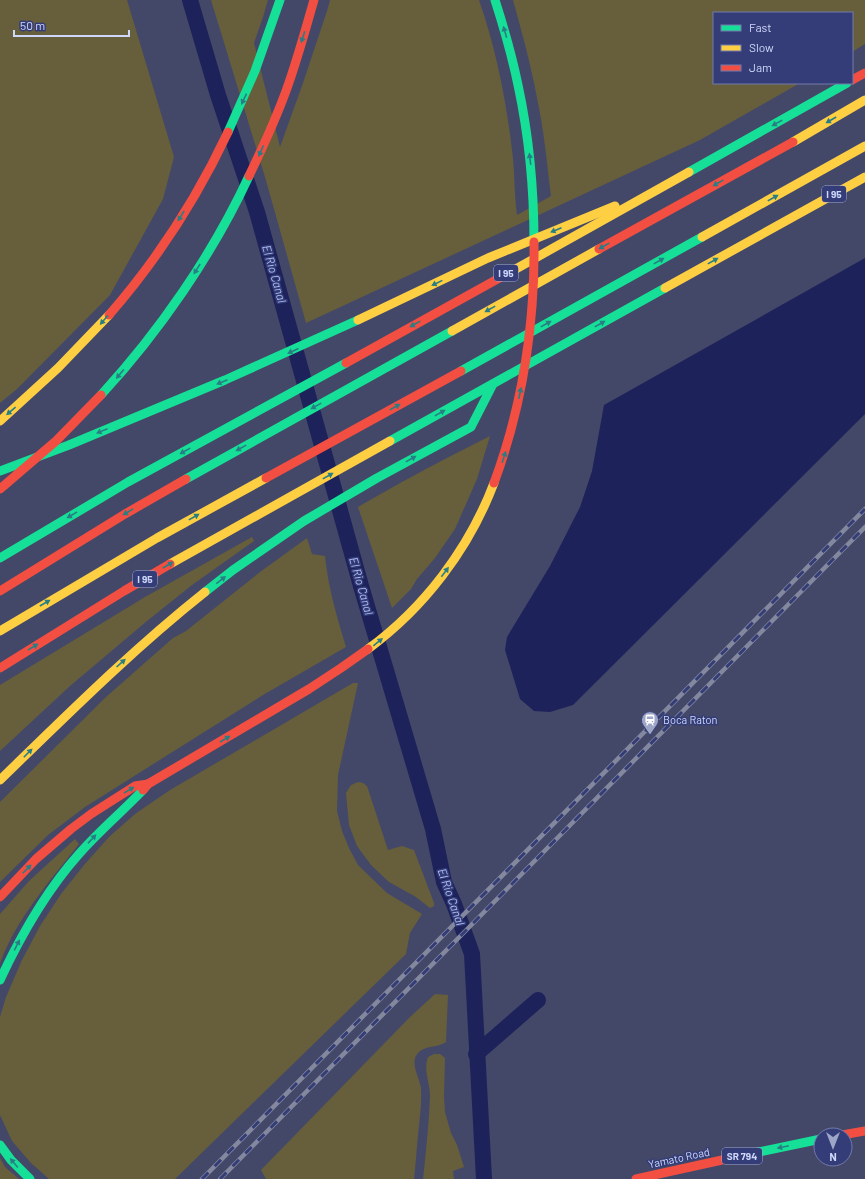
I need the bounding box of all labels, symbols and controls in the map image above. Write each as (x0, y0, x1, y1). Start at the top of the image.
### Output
scale bar (14, 12, 129, 38)
legend (713, 12, 853, 84)
text: 50 m (20, 18, 45, 32)
text: Fast (749, 20, 772, 34)
one-way arrow (502, 26, 508, 38)
one-way arrow (300, 32, 306, 44)
text: Slow (749, 40, 774, 54)
text: Jam (749, 60, 772, 74)
one-way arrow (240, 94, 246, 106)
one-way arrow (825, 116, 837, 123)
one-way arrow (771, 120, 783, 127)
one-way arrow (258, 145, 264, 157)
one-way arrow (527, 153, 533, 166)
one-way arrow (712, 180, 724, 187)
road number: I 95 (822, 186, 846, 202)
one-way arrow (767, 195, 779, 202)
one-way arrow (178, 210, 185, 222)
one-way arrow (550, 227, 561, 233)
water label: El Rio Canal (260, 243, 290, 305)
one-way arrow (598, 243, 610, 250)
one-way arrow (708, 257, 719, 264)
one-way arrow (654, 258, 665, 265)
one-way arrow (193, 264, 201, 274)
road number: I 95 (494, 265, 518, 281)
one-way arrow (431, 280, 443, 286)
one-way arrow (485, 306, 496, 313)
one-way arrow (99, 315, 108, 325)
one-way arrow (409, 320, 420, 327)
one-way arrow (540, 321, 552, 327)
one-way arrow (594, 321, 606, 327)
one-way arrow (286, 348, 298, 354)
one-way arrow (116, 368, 125, 379)
one-way arrow (216, 379, 228, 385)
one-way arrow (518, 387, 524, 399)
one-way arrow (310, 402, 322, 409)
one-way arrow (389, 404, 401, 411)
one-way arrow (6, 407, 17, 416)
one-way arrow (434, 410, 446, 417)
one-way arrow (96, 429, 108, 435)
one-way arrow (235, 444, 246, 451)
one-way arrow (179, 448, 191, 454)
one-way arrow (501, 450, 507, 462)
one-way arrow (405, 456, 417, 462)
one-way arrow (323, 473, 334, 480)
one-way arrow (122, 509, 134, 516)
one-way arrow (66, 511, 78, 518)
one-way arrow (188, 514, 200, 521)
water label: El Rio Canal (347, 555, 377, 617)
one-way arrow (162, 562, 174, 569)
one-way arrow (441, 567, 449, 577)
road number: I 95 (133, 571, 157, 587)
one-way arrow (216, 575, 227, 584)
one-way arrow (39, 600, 51, 607)
one-way arrow (373, 638, 384, 647)
one-way arrow (28, 643, 38, 651)
one-way arrow (116, 658, 127, 667)
station icon: Boca Raton (640, 710, 660, 735)
place label: Boca Raton (663, 713, 718, 726)
one-way arrow (219, 735, 231, 742)
one-way arrow (23, 748, 33, 758)
one-way arrow (123, 786, 135, 793)
one-way arrow (87, 835, 96, 844)
one-way arrow (22, 864, 32, 874)
water label: El Rio Canal (436, 866, 468, 927)
one-way arrow (13, 939, 20, 950)
north arrow (813, 1127, 853, 1167)
street label: Yamato Road (647, 1145, 711, 1170)
one-way arrow (777, 1145, 789, 1151)
road number: SR 794 (722, 1148, 762, 1164)
text: N (829, 1151, 837, 1164)
one-way arrow (9, 1158, 18, 1168)

